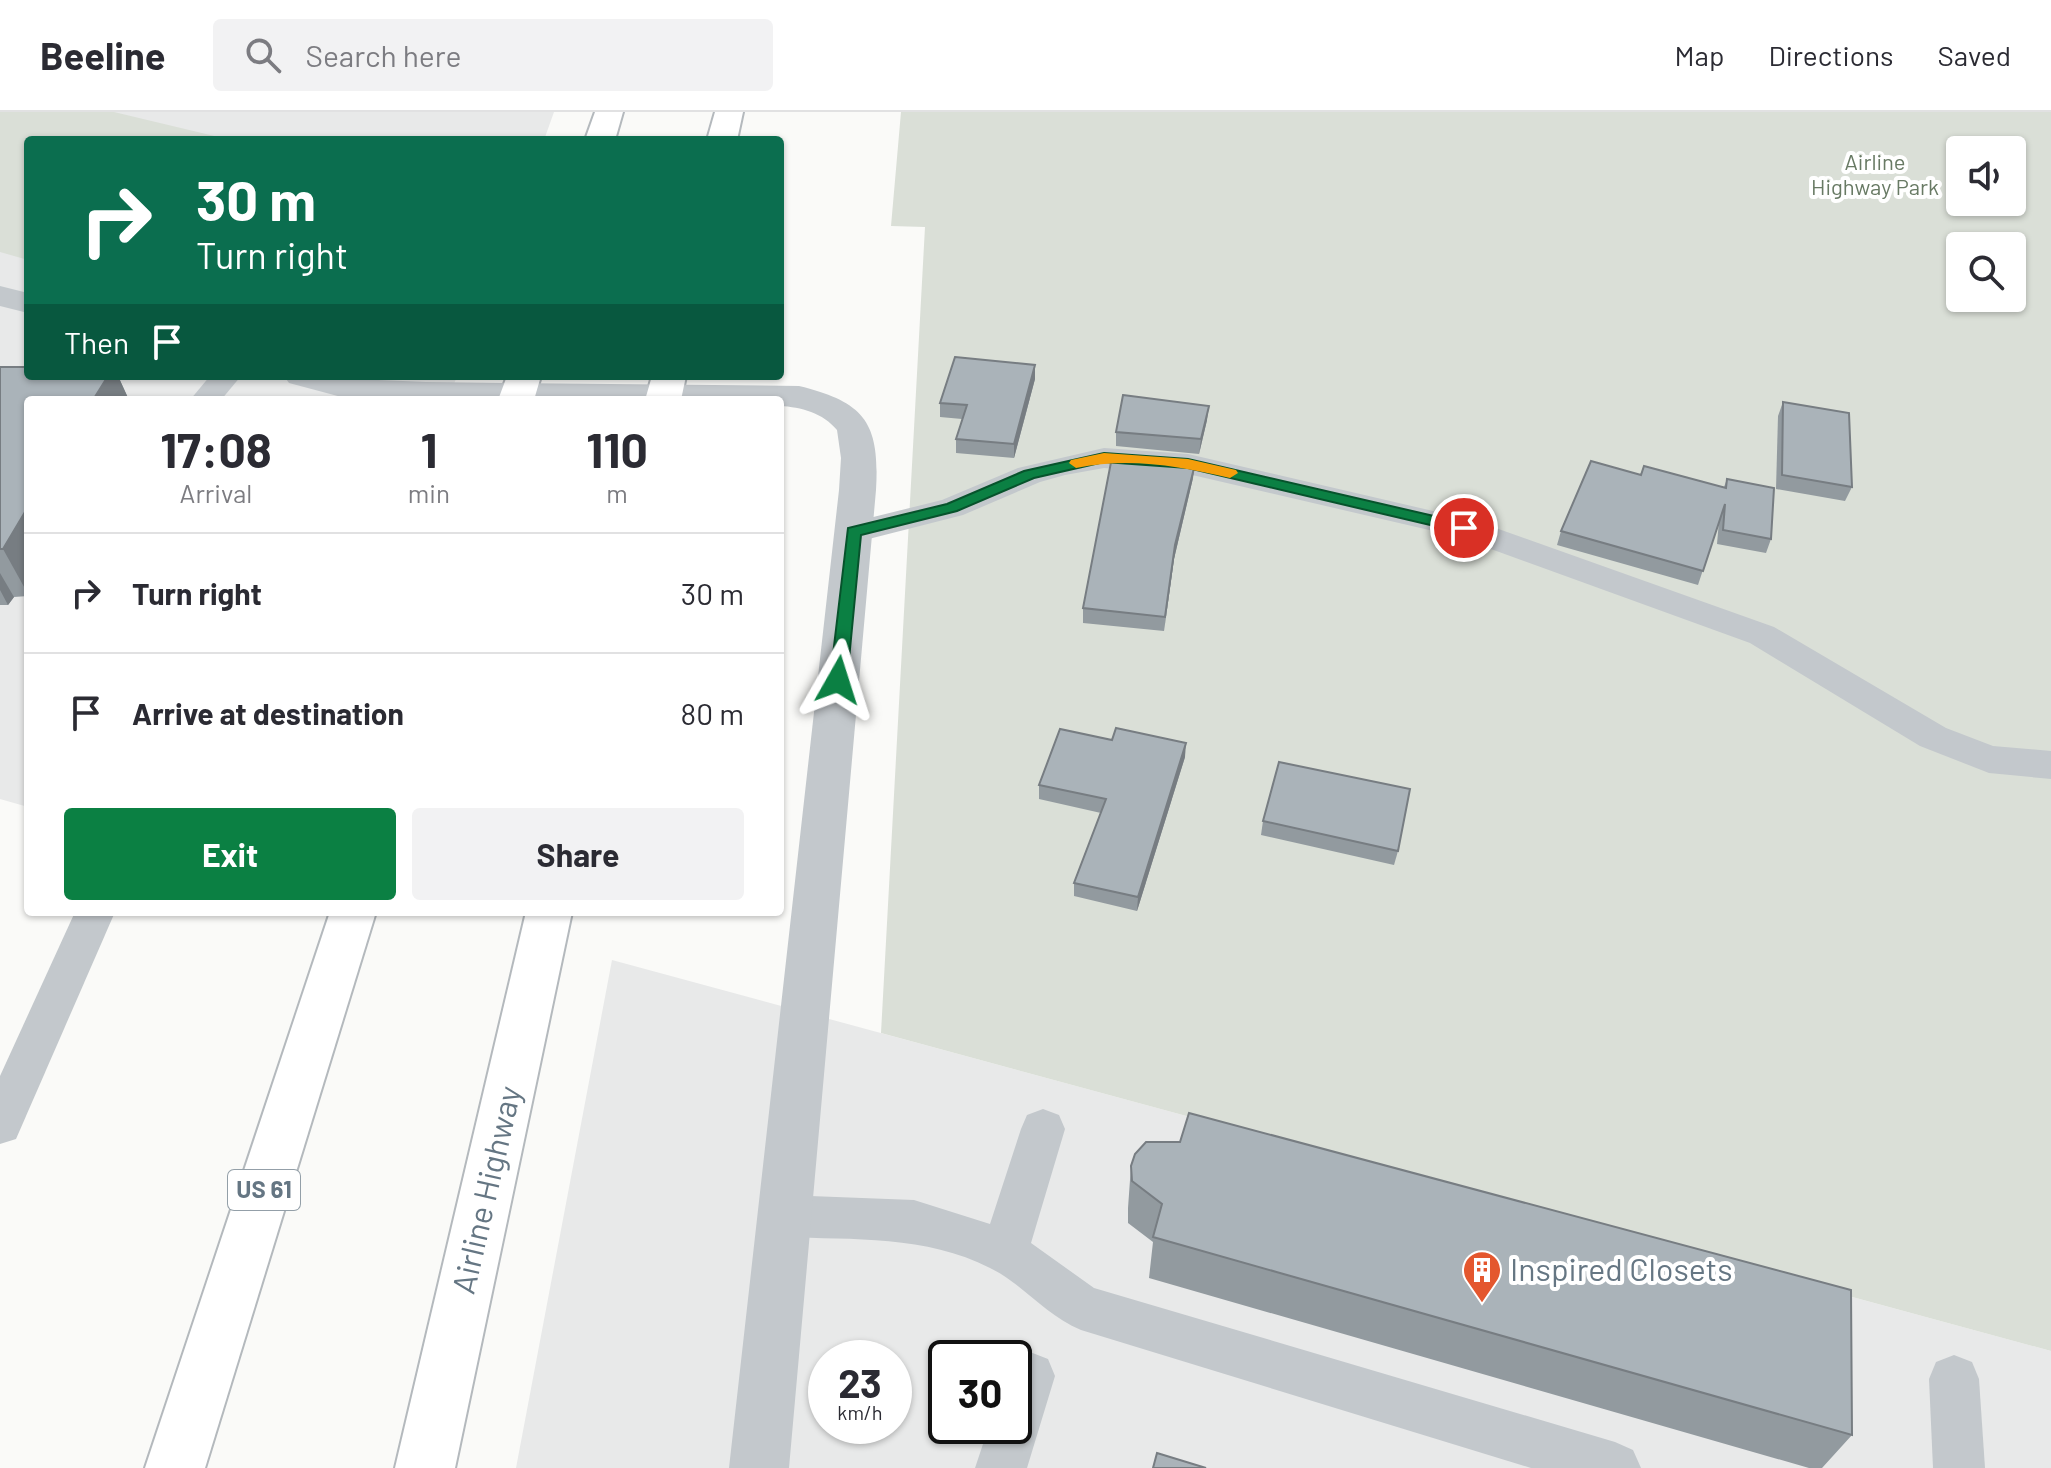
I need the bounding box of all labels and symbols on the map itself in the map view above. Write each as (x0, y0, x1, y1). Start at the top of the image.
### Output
park label: Airline Highway Park (1811, 148, 1939, 199)
pin (1430, 494, 1498, 562)
position arrow (796, 638, 880, 722)
street label: Airline Highway (443, 1082, 527, 1297)
road number: US 61 (228, 1170, 300, 1210)
building icon: Inspired Closets (1461, 1249, 1503, 1304)
place label: Inspired Closets (1510, 1249, 1733, 1287)
speed limit sign: 30 (928, 1340, 1032, 1444)

